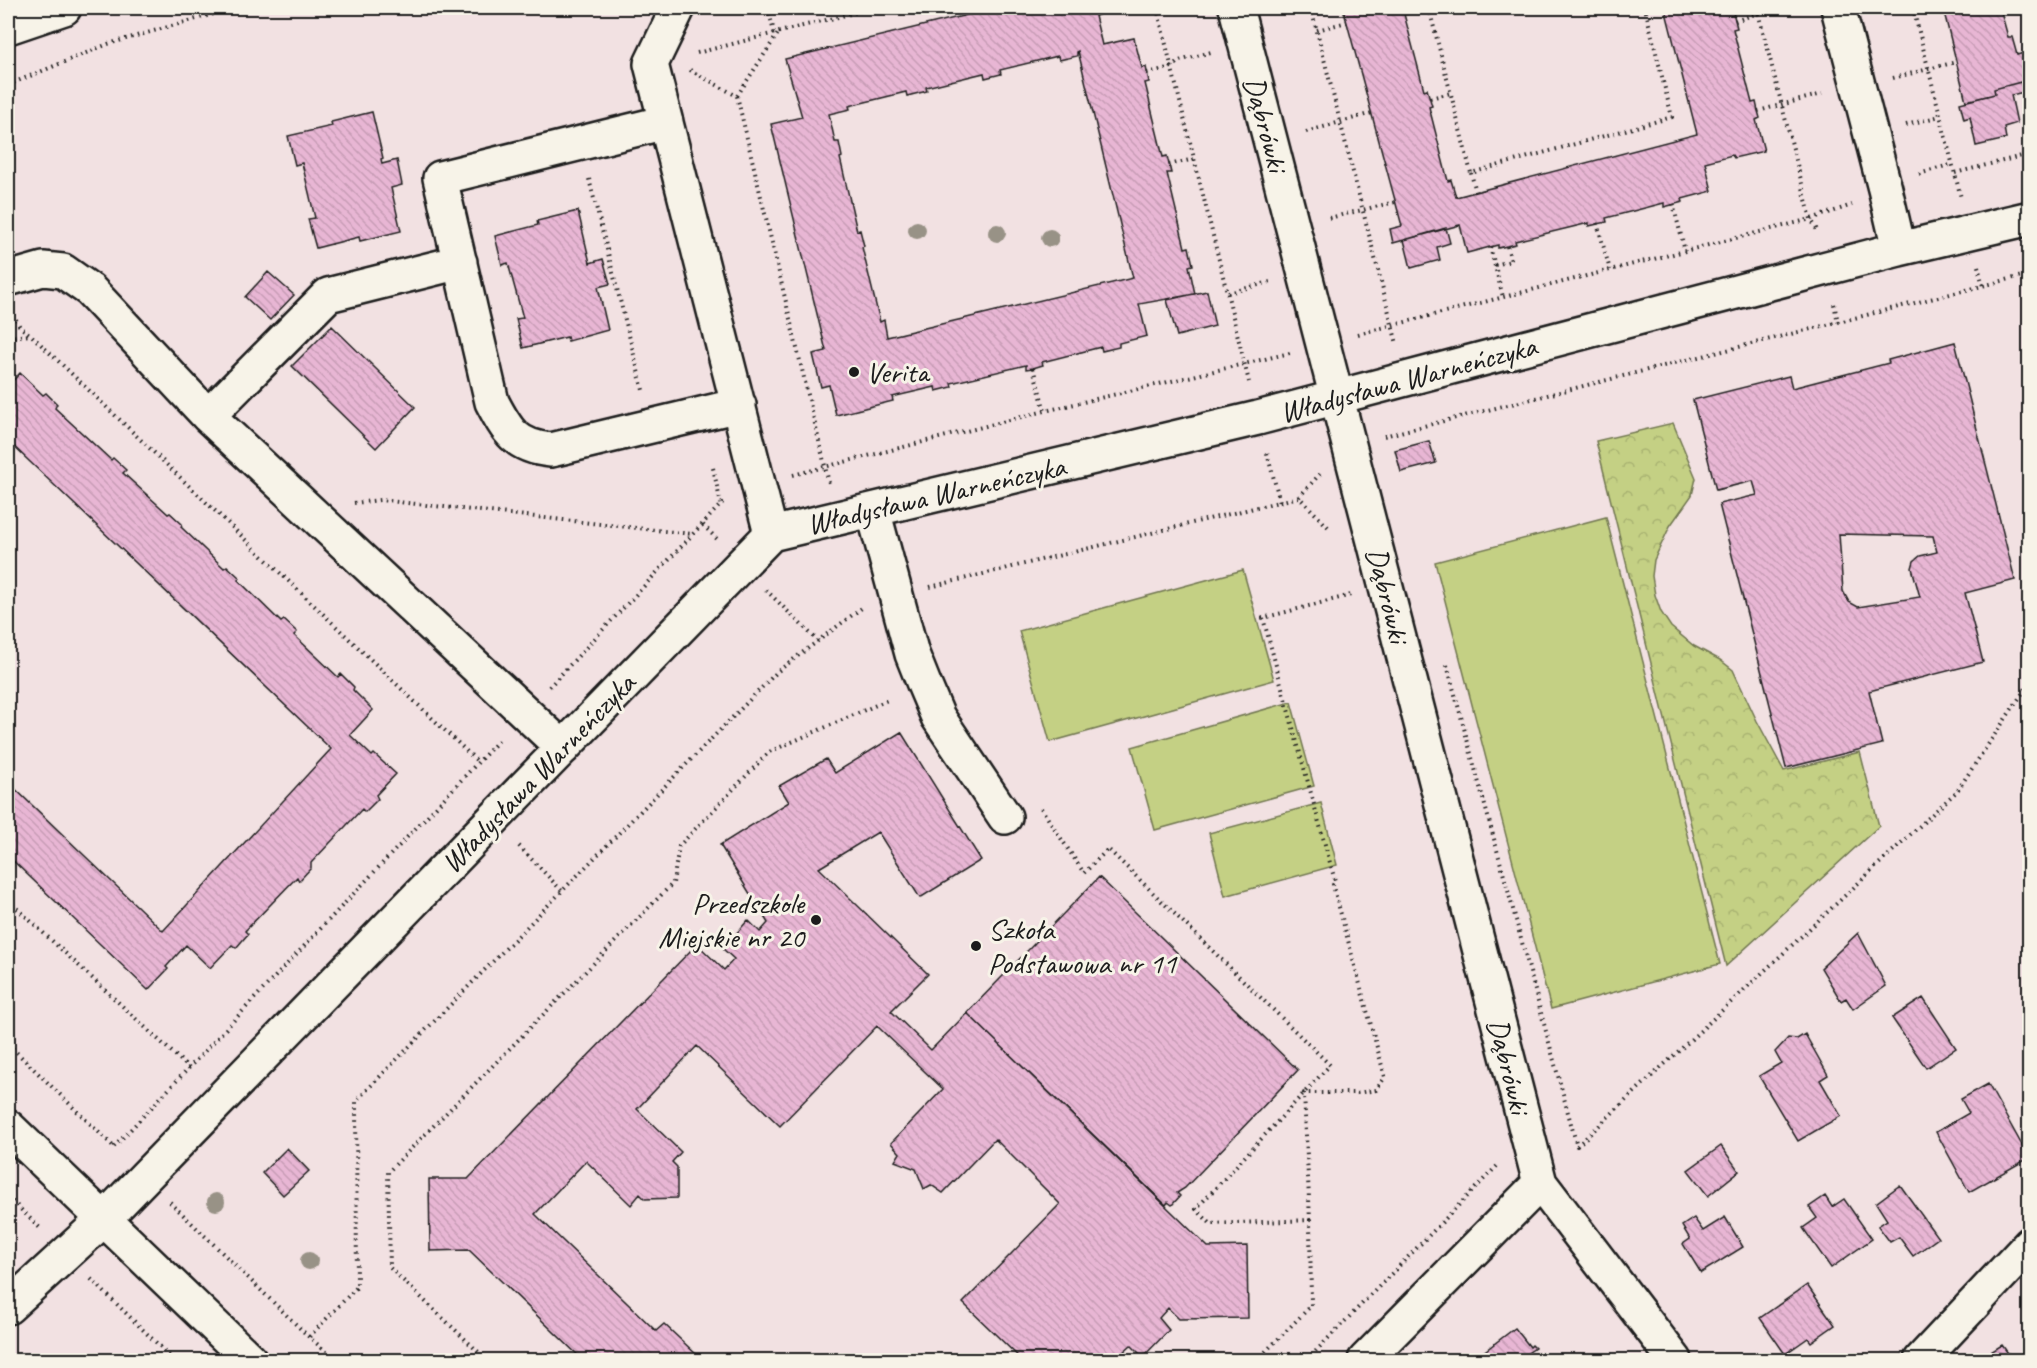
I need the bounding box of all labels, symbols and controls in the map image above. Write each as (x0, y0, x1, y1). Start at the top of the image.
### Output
street label: Dąbrówki (1235, 72, 1298, 179)
street label: Władysława Warneńczyka (1276, 326, 1542, 432)
place label: Verita (866, 353, 931, 391)
marker: Verita (847, 365, 861, 379)
street label: Władysława Warneńczyka (803, 446, 1071, 543)
street label: Dąbrówki (1358, 543, 1419, 650)
street label: Władysława Warneńczyka (433, 664, 645, 881)
place label: Przedszkole Miejskie nr 20 (658, 884, 806, 956)
place label: Szkoła Podstawowa nr 11 (988, 910, 1178, 982)
marker: Przedszkole Miejskie nr 20 (809, 913, 823, 927)
marker: Szkoła Podstawowa nr 11 (969, 939, 983, 953)
street label: Dąbrówki (1479, 1014, 1540, 1121)

